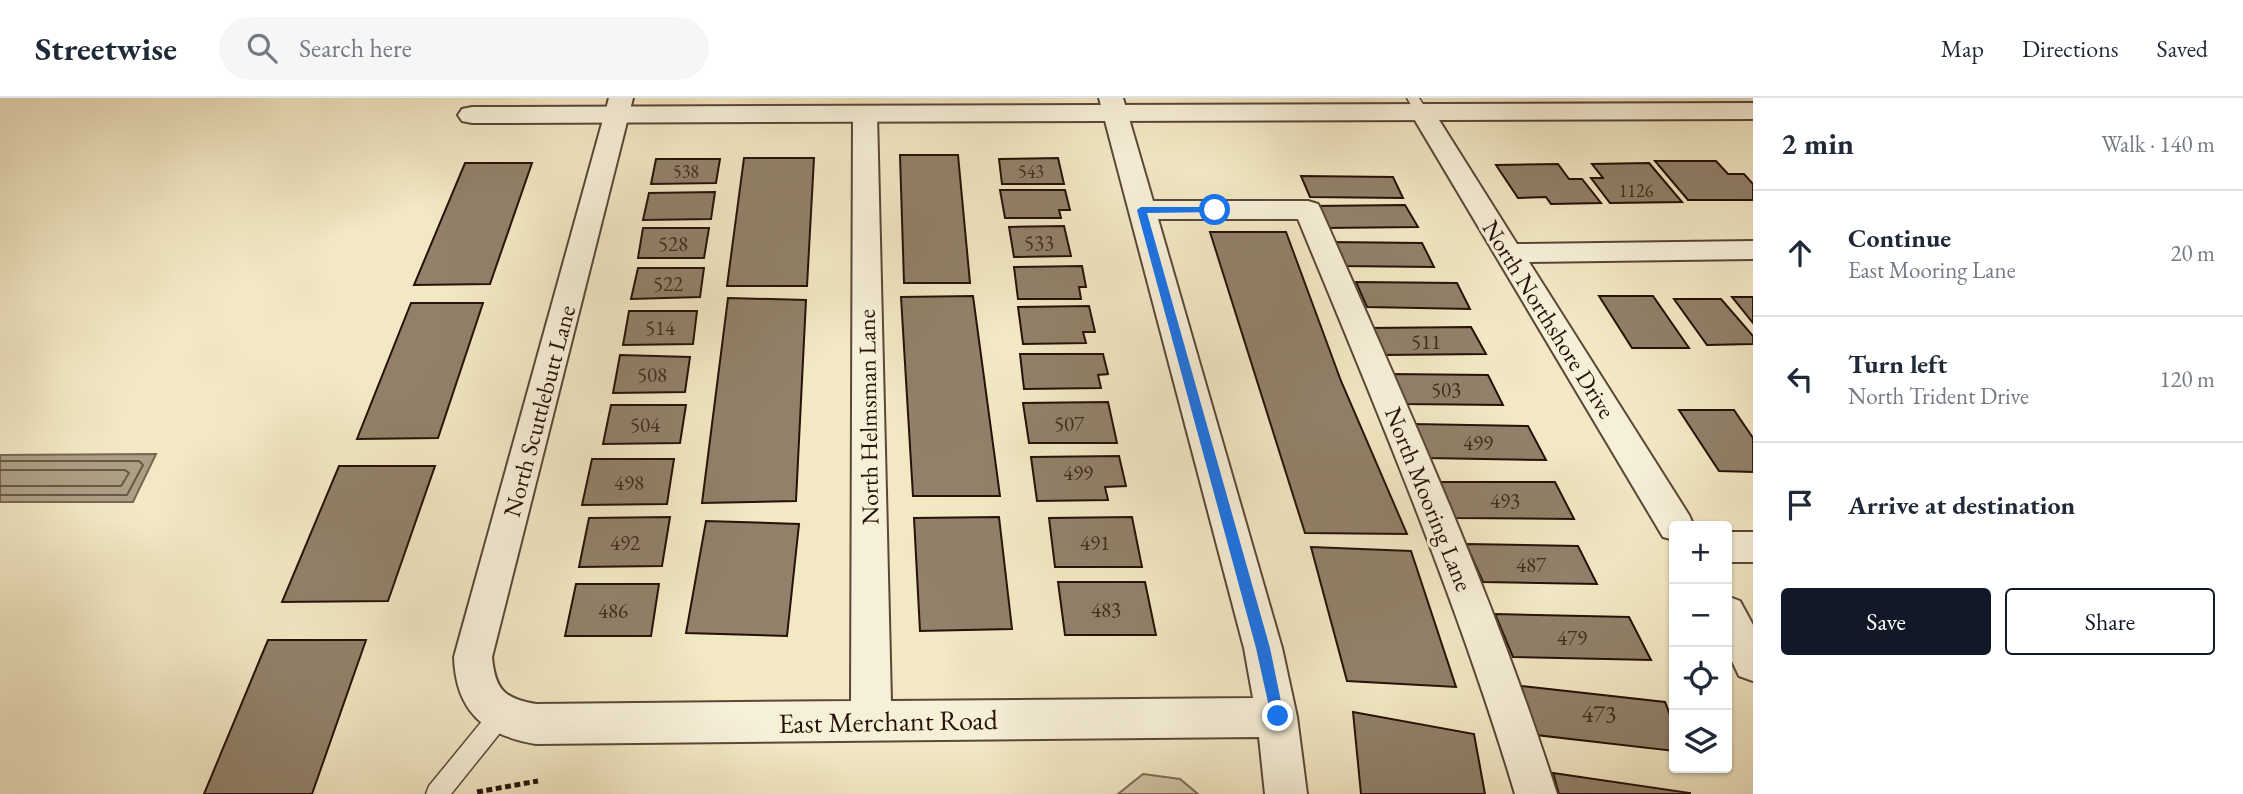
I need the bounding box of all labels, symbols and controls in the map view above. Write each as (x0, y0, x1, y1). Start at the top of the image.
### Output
search box (219, 17, 709, 80)
text: Streetwise (35, 27, 177, 70)
icon: search (243, 29, 281, 67)
text: Search here (299, 31, 412, 65)
text: Map (1941, 33, 1984, 64)
text: Directions (2022, 33, 2119, 64)
text: Saved (2157, 33, 2208, 64)
text: 2 min (1781, 124, 1854, 163)
text: Walk · 140 m (2101, 129, 2215, 159)
house number: 538 (673, 160, 699, 183)
house number: 543 (1018, 160, 1044, 183)
house number: 1126 (1619, 179, 1654, 202)
route start (1199, 194, 1230, 225)
street label: North Northshore Drive (1475, 214, 1623, 424)
text: Continue (1848, 221, 1951, 255)
house number: 533 (1024, 229, 1054, 256)
house number: 528 (658, 230, 688, 257)
icon: ahead (1781, 234, 1819, 272)
text: 20 m (2170, 238, 2215, 268)
text: East Mooring Lane (1848, 255, 2016, 285)
house number: 522 (653, 270, 683, 297)
street label: North Scuttlebutt Lane (496, 302, 582, 520)
street label: North Helmsman Lane (851, 309, 885, 525)
house number: 514 (645, 314, 676, 341)
house number: 511 (1411, 328, 1441, 355)
text: Turn left (1848, 347, 1947, 381)
icon: left (1781, 360, 1819, 398)
house number: 508 (637, 361, 667, 388)
text: 120 m (2159, 364, 2215, 394)
house number: 503 (1431, 376, 1461, 403)
text: North Trident Drive (1848, 381, 2029, 411)
street label: North Mooring Lane (1378, 402, 1480, 596)
house number: 507 (1054, 410, 1085, 437)
house number: 504 (630, 411, 661, 438)
house number: 499 (1463, 429, 1493, 456)
house number: 499 (1063, 459, 1093, 486)
house number: 498 (614, 469, 644, 496)
icon: arrive (1781, 486, 1819, 524)
house number: 493 (1490, 487, 1520, 514)
text: Arrive at destination (1848, 488, 2075, 522)
map controls (1669, 521, 1732, 773)
button: + (1669, 521, 1732, 584)
house number: 492 (610, 529, 640, 556)
house number: 491 (1080, 529, 1110, 556)
house number: 487 (1516, 551, 1547, 578)
button: − (1669, 584, 1732, 647)
button: Save (1781, 588, 1991, 655)
button: Share (2005, 588, 2215, 655)
house number: 483 (1091, 596, 1121, 623)
house number: 486 (598, 597, 628, 624)
house number: 479 (1557, 624, 1587, 651)
button: locate (1669, 647, 1732, 710)
house number: 473 (1582, 698, 1616, 729)
route end (1262, 700, 1293, 731)
street label: East Merchant Road (778, 701, 999, 741)
button: layers (1669, 710, 1732, 773)

